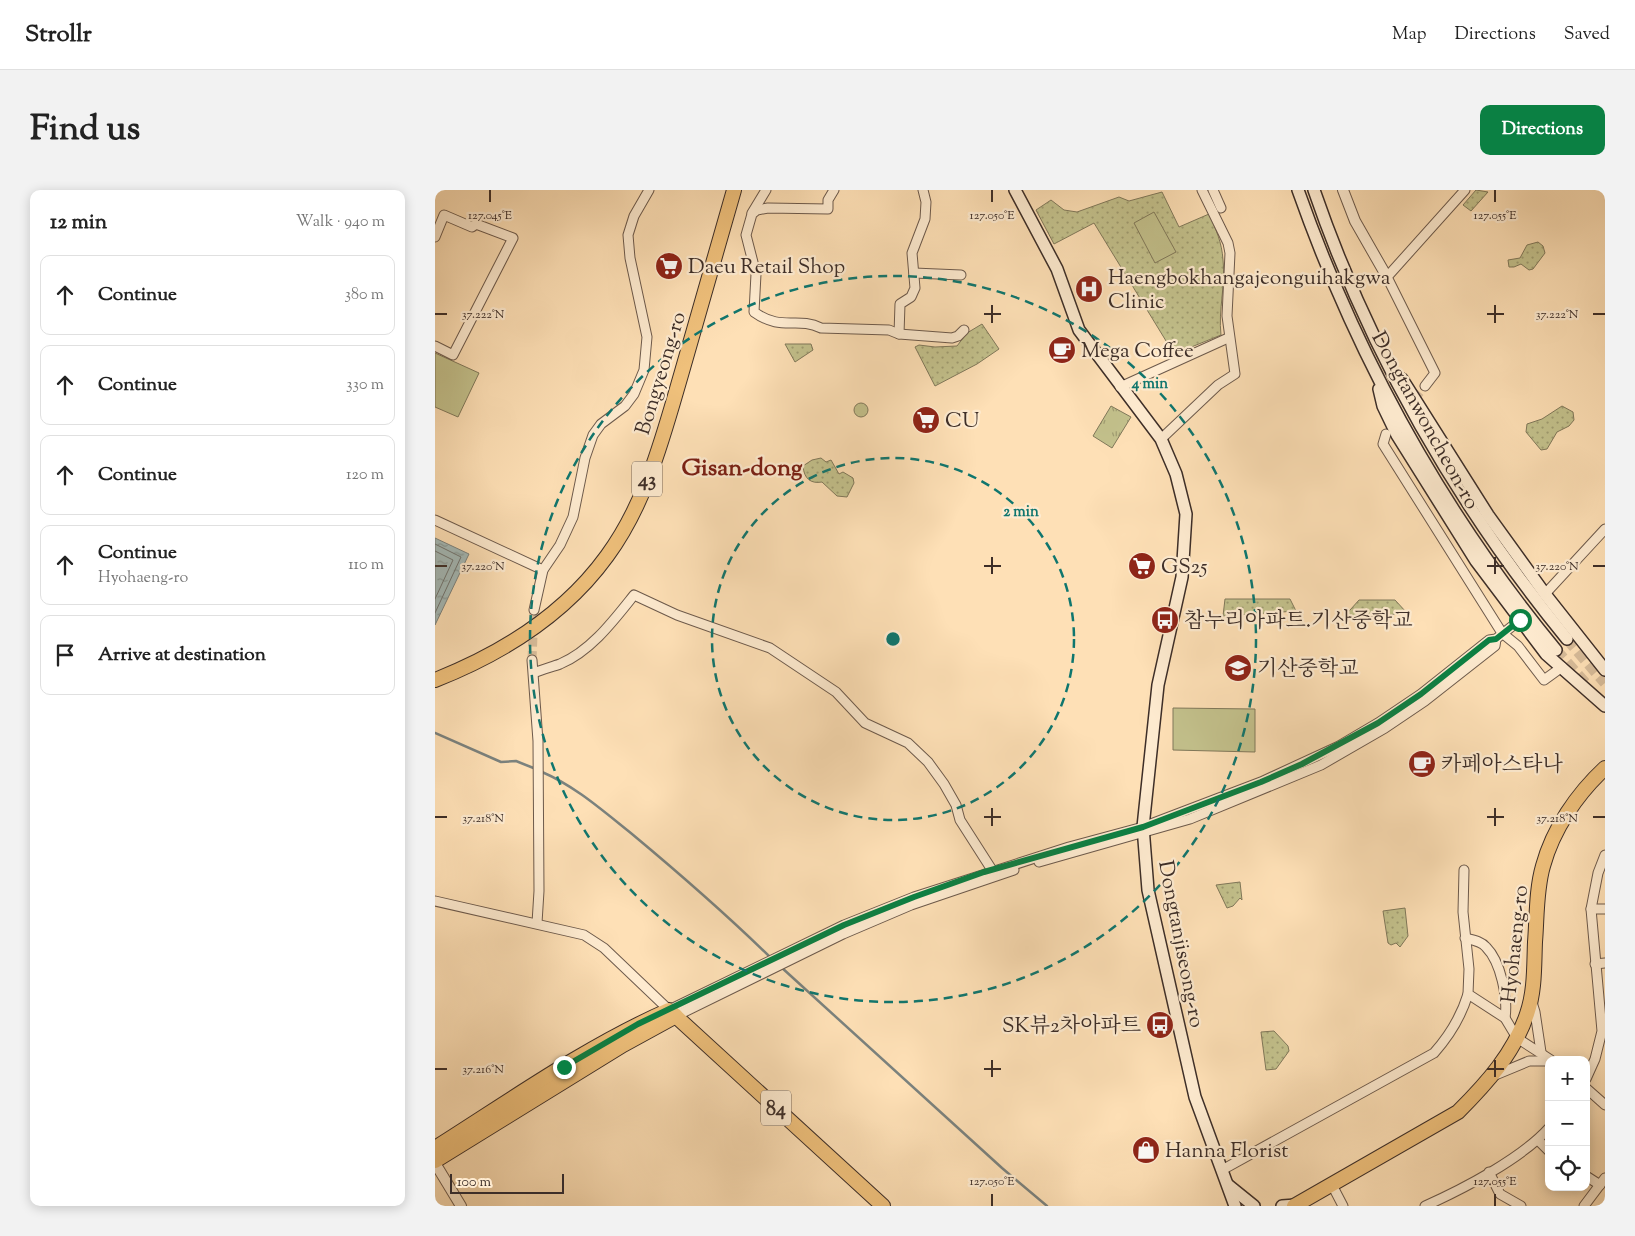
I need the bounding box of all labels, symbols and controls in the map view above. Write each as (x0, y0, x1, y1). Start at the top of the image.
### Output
text: Strollr (25, 18, 92, 52)
text: Map (1392, 22, 1427, 48)
text: Directions (1455, 22, 1536, 48)
text: Saved (1564, 22, 1610, 48)
text: Find us (30, 105, 140, 156)
button: Directions (1480, 105, 1605, 155)
text: 127.045°E (468, 207, 513, 225)
text: 127.050°E (970, 207, 1015, 225)
text: 127.055°E (1474, 207, 1517, 225)
text: 12 min (50, 208, 107, 238)
text: Walk · 940 m (296, 211, 385, 234)
supermarket icon: Daeu Retail Shop (654, 251, 684, 281)
place label: Daeu Retail Shop (688, 253, 845, 283)
place label: Haengbokhangajeonguihakgwa Clinic (1108, 264, 1391, 318)
hospital icon: Haengbokhangajeonguihakgwa Clinic (1074, 274, 1104, 304)
icon: ahead (51, 281, 79, 309)
text: Continue (98, 282, 177, 309)
text: 380 m (344, 284, 384, 307)
text: 37.222°N (462, 306, 505, 324)
text: 37.222°N (1536, 306, 1579, 324)
street label: Bongyeong-ro (629, 308, 695, 439)
street label: Dongtanwoncheon-ro (1363, 326, 1486, 515)
cafe icon: Mega Coffee (1047, 335, 1077, 365)
place label: Mega Coffee (1081, 337, 1194, 367)
icon: ahead (51, 371, 79, 399)
text: Continue (98, 372, 177, 399)
text: 330 m (346, 374, 384, 397)
text: 4 min (1131, 374, 1168, 395)
supermarket icon: CU (911, 405, 941, 435)
place label: CU (945, 407, 979, 437)
district label: Gisan-dong (681, 452, 803, 486)
icon: ahead (51, 461, 79, 489)
text: Continue (98, 462, 177, 489)
road number: 43 (632, 462, 662, 496)
text: 120 m (346, 464, 384, 487)
text: 2 min (1003, 502, 1039, 523)
text: Continue (98, 540, 177, 567)
icon: ahead (51, 551, 79, 579)
supermarket icon: GS25 (1127, 551, 1157, 581)
place label: GS25 (1161, 553, 1208, 583)
text: 110 m (348, 554, 384, 577)
text: 37.220°N (461, 558, 505, 576)
text: 37.220°N (1535, 558, 1579, 576)
text: Hyohaeng-ro (98, 567, 188, 590)
bus stop icon: 참누리아파트.기산중학교 (1150, 605, 1180, 635)
place label: 참누리아파트.기산중학교 (1184, 607, 1412, 637)
route start (1509, 609, 1532, 632)
centre of rings (884, 630, 902, 648)
icon: arrive (51, 641, 79, 669)
text: Arrive at destination (98, 642, 266, 669)
school or university icon: 기산중학교 (1223, 653, 1253, 683)
place label: 기산중학교 (1257, 655, 1358, 685)
cafe icon: 카페아스타나 (1407, 749, 1437, 779)
place label: 카페아스타나 (1441, 751, 1563, 781)
text: 37.218°N (462, 810, 504, 828)
text: 37.218°N (1536, 810, 1578, 828)
street label: Dongtanjiseong-ro (1149, 858, 1211, 1031)
street label: Hyohaeng-ro (1495, 884, 1537, 1005)
bus stop icon: SK뷰2차아파트 (1145, 1010, 1175, 1040)
place label: SK뷰2차아파트 (1002, 1012, 1141, 1042)
route end (553, 1056, 576, 1079)
map controls (1545, 1056, 1590, 1191)
button: + (1545, 1056, 1590, 1101)
text: 37.216°N (462, 1061, 504, 1079)
road number: 84 (761, 1090, 791, 1126)
button: − (1545, 1101, 1590, 1146)
shop icon: Hanna Florist (1131, 1135, 1161, 1165)
place label: Hanna Florist (1165, 1137, 1288, 1167)
button: locate (1545, 1146, 1590, 1191)
scale bar (450, 1171, 564, 1194)
text: 100 m (457, 1173, 491, 1193)
text: 127.050°E (970, 1173, 1015, 1191)
text: 127.055°E (1474, 1173, 1517, 1191)

